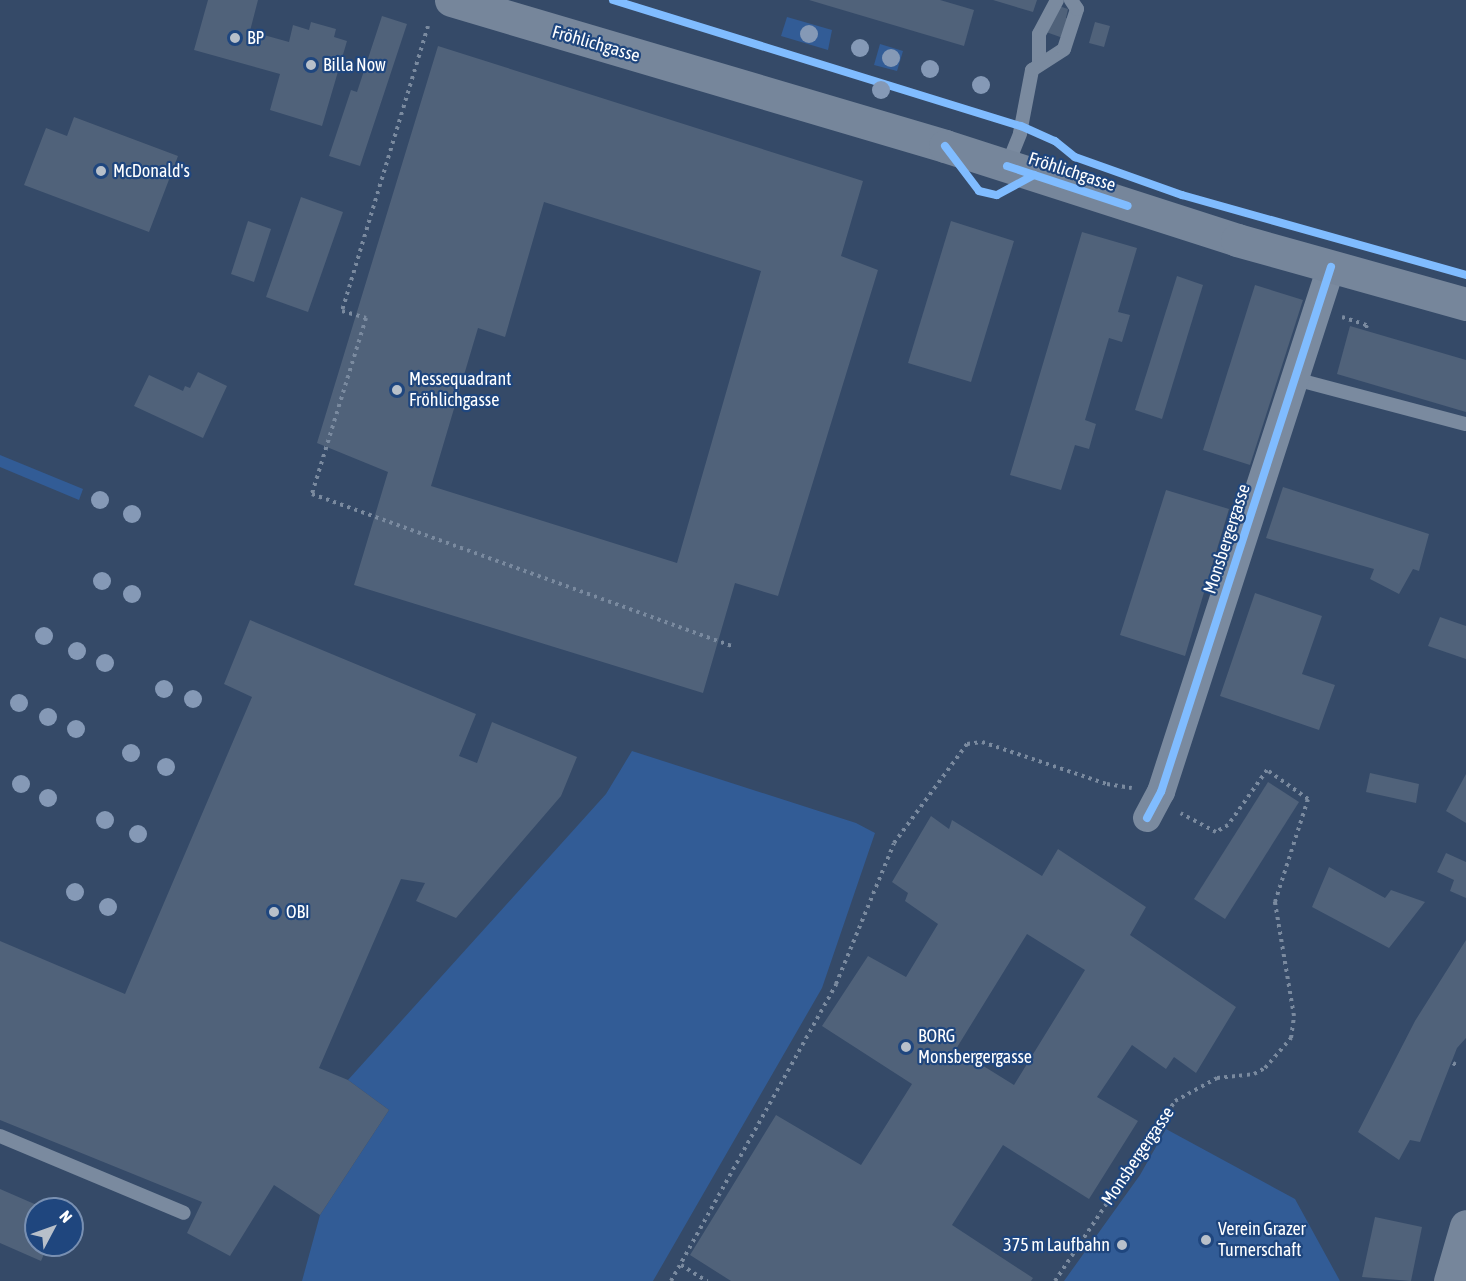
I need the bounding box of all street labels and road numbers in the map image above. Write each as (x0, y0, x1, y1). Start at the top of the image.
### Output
street label: Fröhlichgasse (550, 21, 642, 67)
street label: Fröhlichgasse (1026, 148, 1118, 196)
street label: Monsbergergasse (1199, 481, 1255, 597)
street label: Monsbergergasse (1097, 1103, 1179, 1209)

